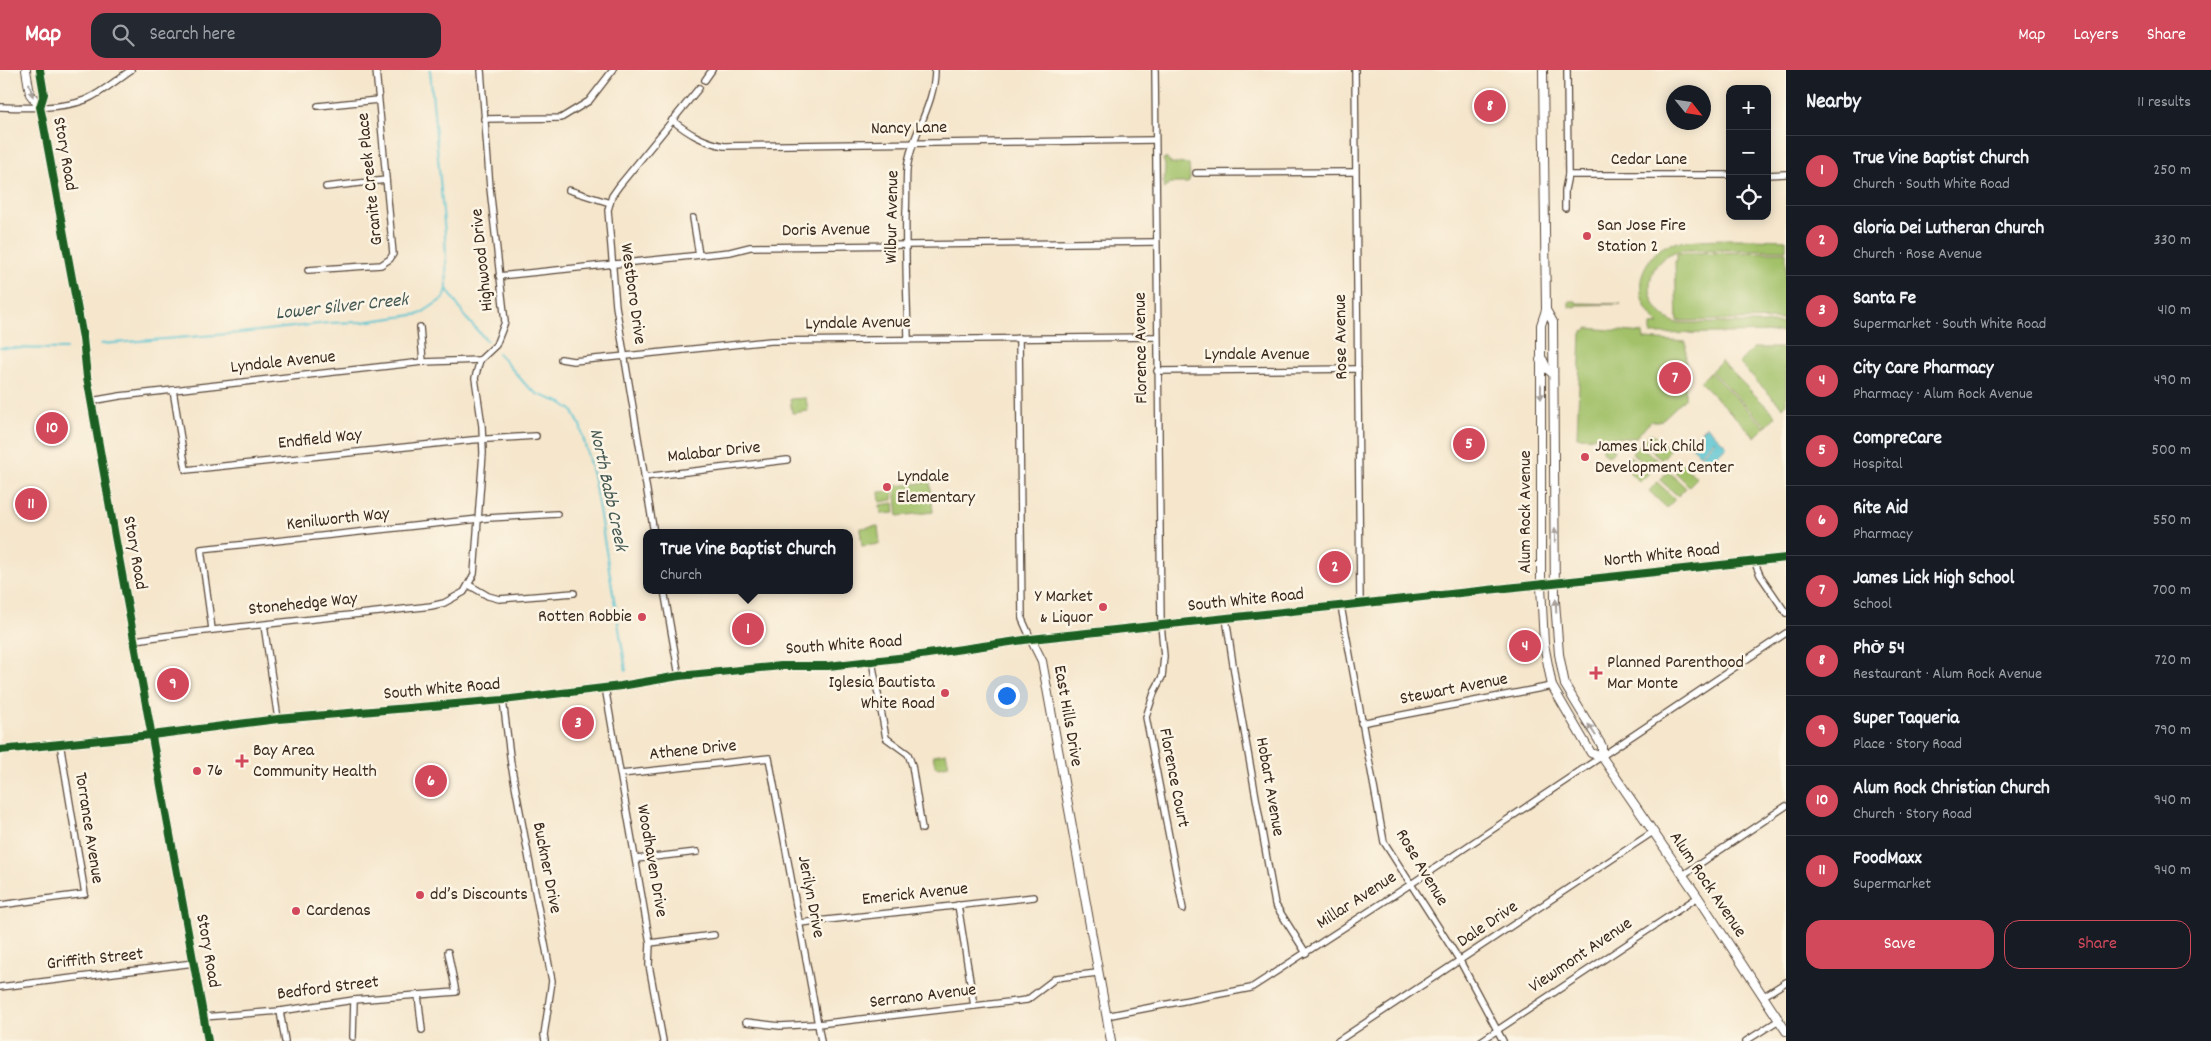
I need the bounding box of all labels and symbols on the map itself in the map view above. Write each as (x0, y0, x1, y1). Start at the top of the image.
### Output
one-way arrow (27, 82, 35, 97)
north arrow (1666, 85, 1711, 130)
pin: 8 (1474, 87, 1506, 125)
street label: Granite Creek Place (352, 111, 390, 247)
street label: Story Road (45, 115, 83, 193)
street label: Nancy Lane (871, 116, 947, 142)
street label: Cedar Lane (1611, 148, 1687, 173)
street label: Wilbur Avenue (880, 170, 906, 264)
street label: Highwood Drive (465, 207, 501, 313)
place label: San Jose Fire Station 2 (1597, 214, 1686, 260)
street label: Doris Avenue (782, 218, 870, 244)
marker: San Jose Fire Station 2 (1581, 230, 1593, 242)
street label: Westboro Drive (613, 242, 651, 346)
water label: Lower Silver Creek (274, 287, 412, 328)
street label: Florence Avenue (1129, 292, 1155, 404)
street label: Rose Avenue (1329, 294, 1355, 380)
street label: Lyndale Avenue (805, 311, 911, 337)
street label: Lyndale Avenue (1204, 343, 1310, 368)
street label: Lyndale Avenue (229, 345, 337, 381)
pin: 7 (1659, 359, 1691, 397)
one-way arrow (1537, 385, 1545, 401)
pin: 10 (36, 409, 68, 447)
street label: Endfield Way (277, 423, 364, 457)
pin: 5 (1453, 425, 1485, 463)
water label: North Babb Creek (581, 426, 634, 556)
place label: James Lick Child Development Center (1595, 435, 1734, 481)
street label: Malabar Drive (666, 436, 762, 470)
street label: Alum Rock Avenue (1514, 450, 1539, 574)
marker: James Lick Child Development Center (1579, 451, 1591, 463)
place label: Lyndale Elementary (897, 465, 976, 511)
marker: Lyndale Elementary (881, 481, 893, 493)
pin: 11 (15, 485, 47, 523)
street label: Kenilworth Way (285, 502, 391, 538)
street label: Story Road (115, 514, 153, 592)
one-way arrow (1551, 527, 1559, 543)
street label: North White Road (1603, 537, 1721, 575)
pin: 2 (1319, 548, 1351, 586)
street label: South White Road (1187, 582, 1305, 620)
place label: Y Market & Liquor (1035, 585, 1093, 631)
street label: Stonehedge Way (247, 587, 359, 623)
one-way arrow (1551, 598, 1559, 614)
marker: Y Market & Liquor (1097, 601, 1109, 613)
place label: Rotten Robbie (538, 605, 632, 630)
pin: 1 (732, 610, 764, 648)
marker: Rotten Robbie (636, 611, 648, 623)
pin: 4 (1509, 627, 1541, 665)
street label: South White Road (785, 629, 903, 663)
place label: Planned Parenthood Mar Monte (1607, 651, 1744, 697)
street label: East Hills Drive (1046, 663, 1088, 769)
pin: 9 (157, 665, 189, 703)
marker: Planned Parenthood Mar Monte (1589, 666, 1603, 680)
street label: Stewart Avenue (1398, 667, 1510, 713)
place label: Iglesia Bautista White Road (829, 671, 936, 717)
street label: South White Road (383, 672, 501, 708)
your location (994, 683, 1020, 709)
marker: Iglesia Bautista White Road (939, 687, 951, 699)
pin: 3 (562, 704, 594, 742)
one-way arrow (1587, 724, 1597, 737)
street label: Florence Court (1151, 726, 1195, 830)
street label: Athene Drive (648, 734, 738, 768)
street label: Hobart Avenue (1248, 736, 1290, 839)
place label: Bay Area Community Health (253, 739, 377, 785)
marker: Bay Area Community Health (235, 754, 249, 768)
place label: 76 (207, 759, 223, 784)
pin: 6 (415, 762, 447, 800)
marker: 76 (191, 765, 203, 777)
street label: Torrance Avenue (67, 771, 109, 885)
street label: Woodhaven Drive (629, 803, 673, 919)
street label: Buckner Drive (525, 820, 567, 916)
street label: Rose Avenue (1388, 825, 1454, 911)
street label: Alum Rock Avenue (1662, 827, 1752, 943)
street label: Jerilyn Drive (790, 854, 830, 940)
street label: Millar Avenue (1312, 866, 1402, 936)
street label: Emerick Avenue (861, 877, 969, 913)
place label: dd’s Discounts (430, 883, 528, 908)
marker: dd’s Discounts (414, 889, 426, 901)
street label: Dale Drive (1453, 895, 1524, 955)
place label: Cardenas (306, 899, 371, 924)
marker: Cardenas (290, 905, 302, 917)
street label: Story Road (188, 912, 226, 990)
street label: Viewmont Avenue (1524, 912, 1638, 1000)
street label: Griffith Street (46, 942, 145, 977)
street label: Bedford Street (276, 970, 381, 1008)
street label: Serrano Avenue (868, 978, 978, 1016)

